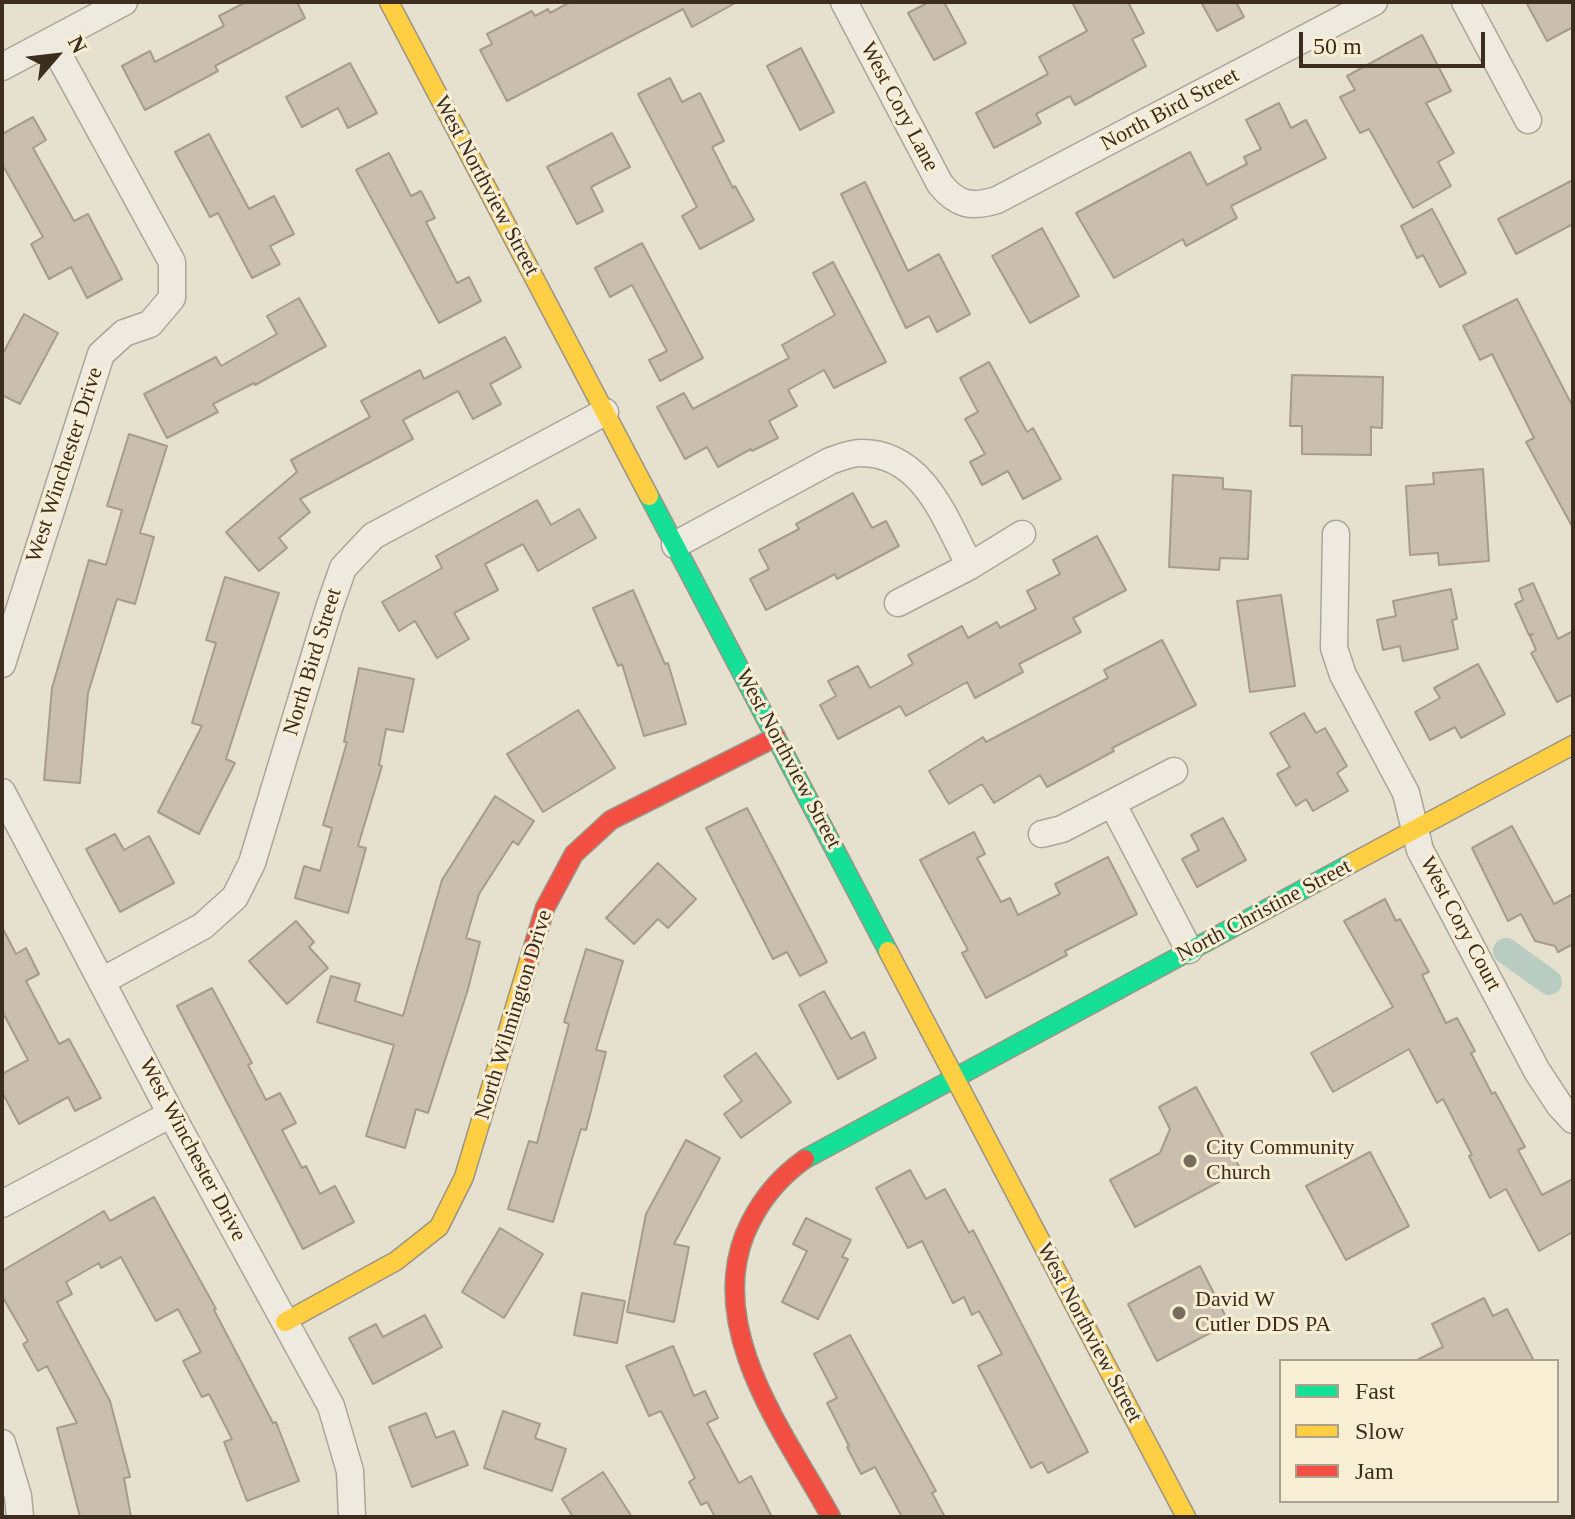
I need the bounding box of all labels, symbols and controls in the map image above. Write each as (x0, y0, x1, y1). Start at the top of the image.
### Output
north arrow (16, 16, 96, 96)
scale bar (1303, 16, 1489, 66)
text: N (63, 32, 92, 57)
text: 50 m (1313, 33, 1362, 59)
street label: West Cory Lane (854, 38, 944, 176)
street label: North Bird Street (1096, 62, 1244, 158)
street label: West Northview Street (427, 92, 545, 280)
street label: West Winchester Drive (21, 364, 109, 566)
street label: North Bird Street (278, 585, 348, 739)
street label: West Northview Street (729, 665, 847, 853)
street label: West Cory Court (1413, 852, 1507, 996)
street label: North Christine Street (1172, 854, 1356, 968)
street label: North Wilmington Drive (470, 907, 558, 1123)
street label: West Winchester Drive (133, 1054, 251, 1246)
place label: City Community Church (1206, 1135, 1355, 1186)
marker: City Community Church (1181, 1152, 1199, 1170)
street label: West Northview Street (1030, 1239, 1148, 1427)
place label: David W Cutler DDS PA (1195, 1287, 1331, 1338)
marker: David W Cutler DDS PA (1170, 1304, 1188, 1322)
legend (1279, 1359, 1559, 1503)
text: Fast (1355, 1378, 1395, 1404)
text: Slow (1355, 1418, 1404, 1444)
text: Jam (1355, 1458, 1394, 1484)

